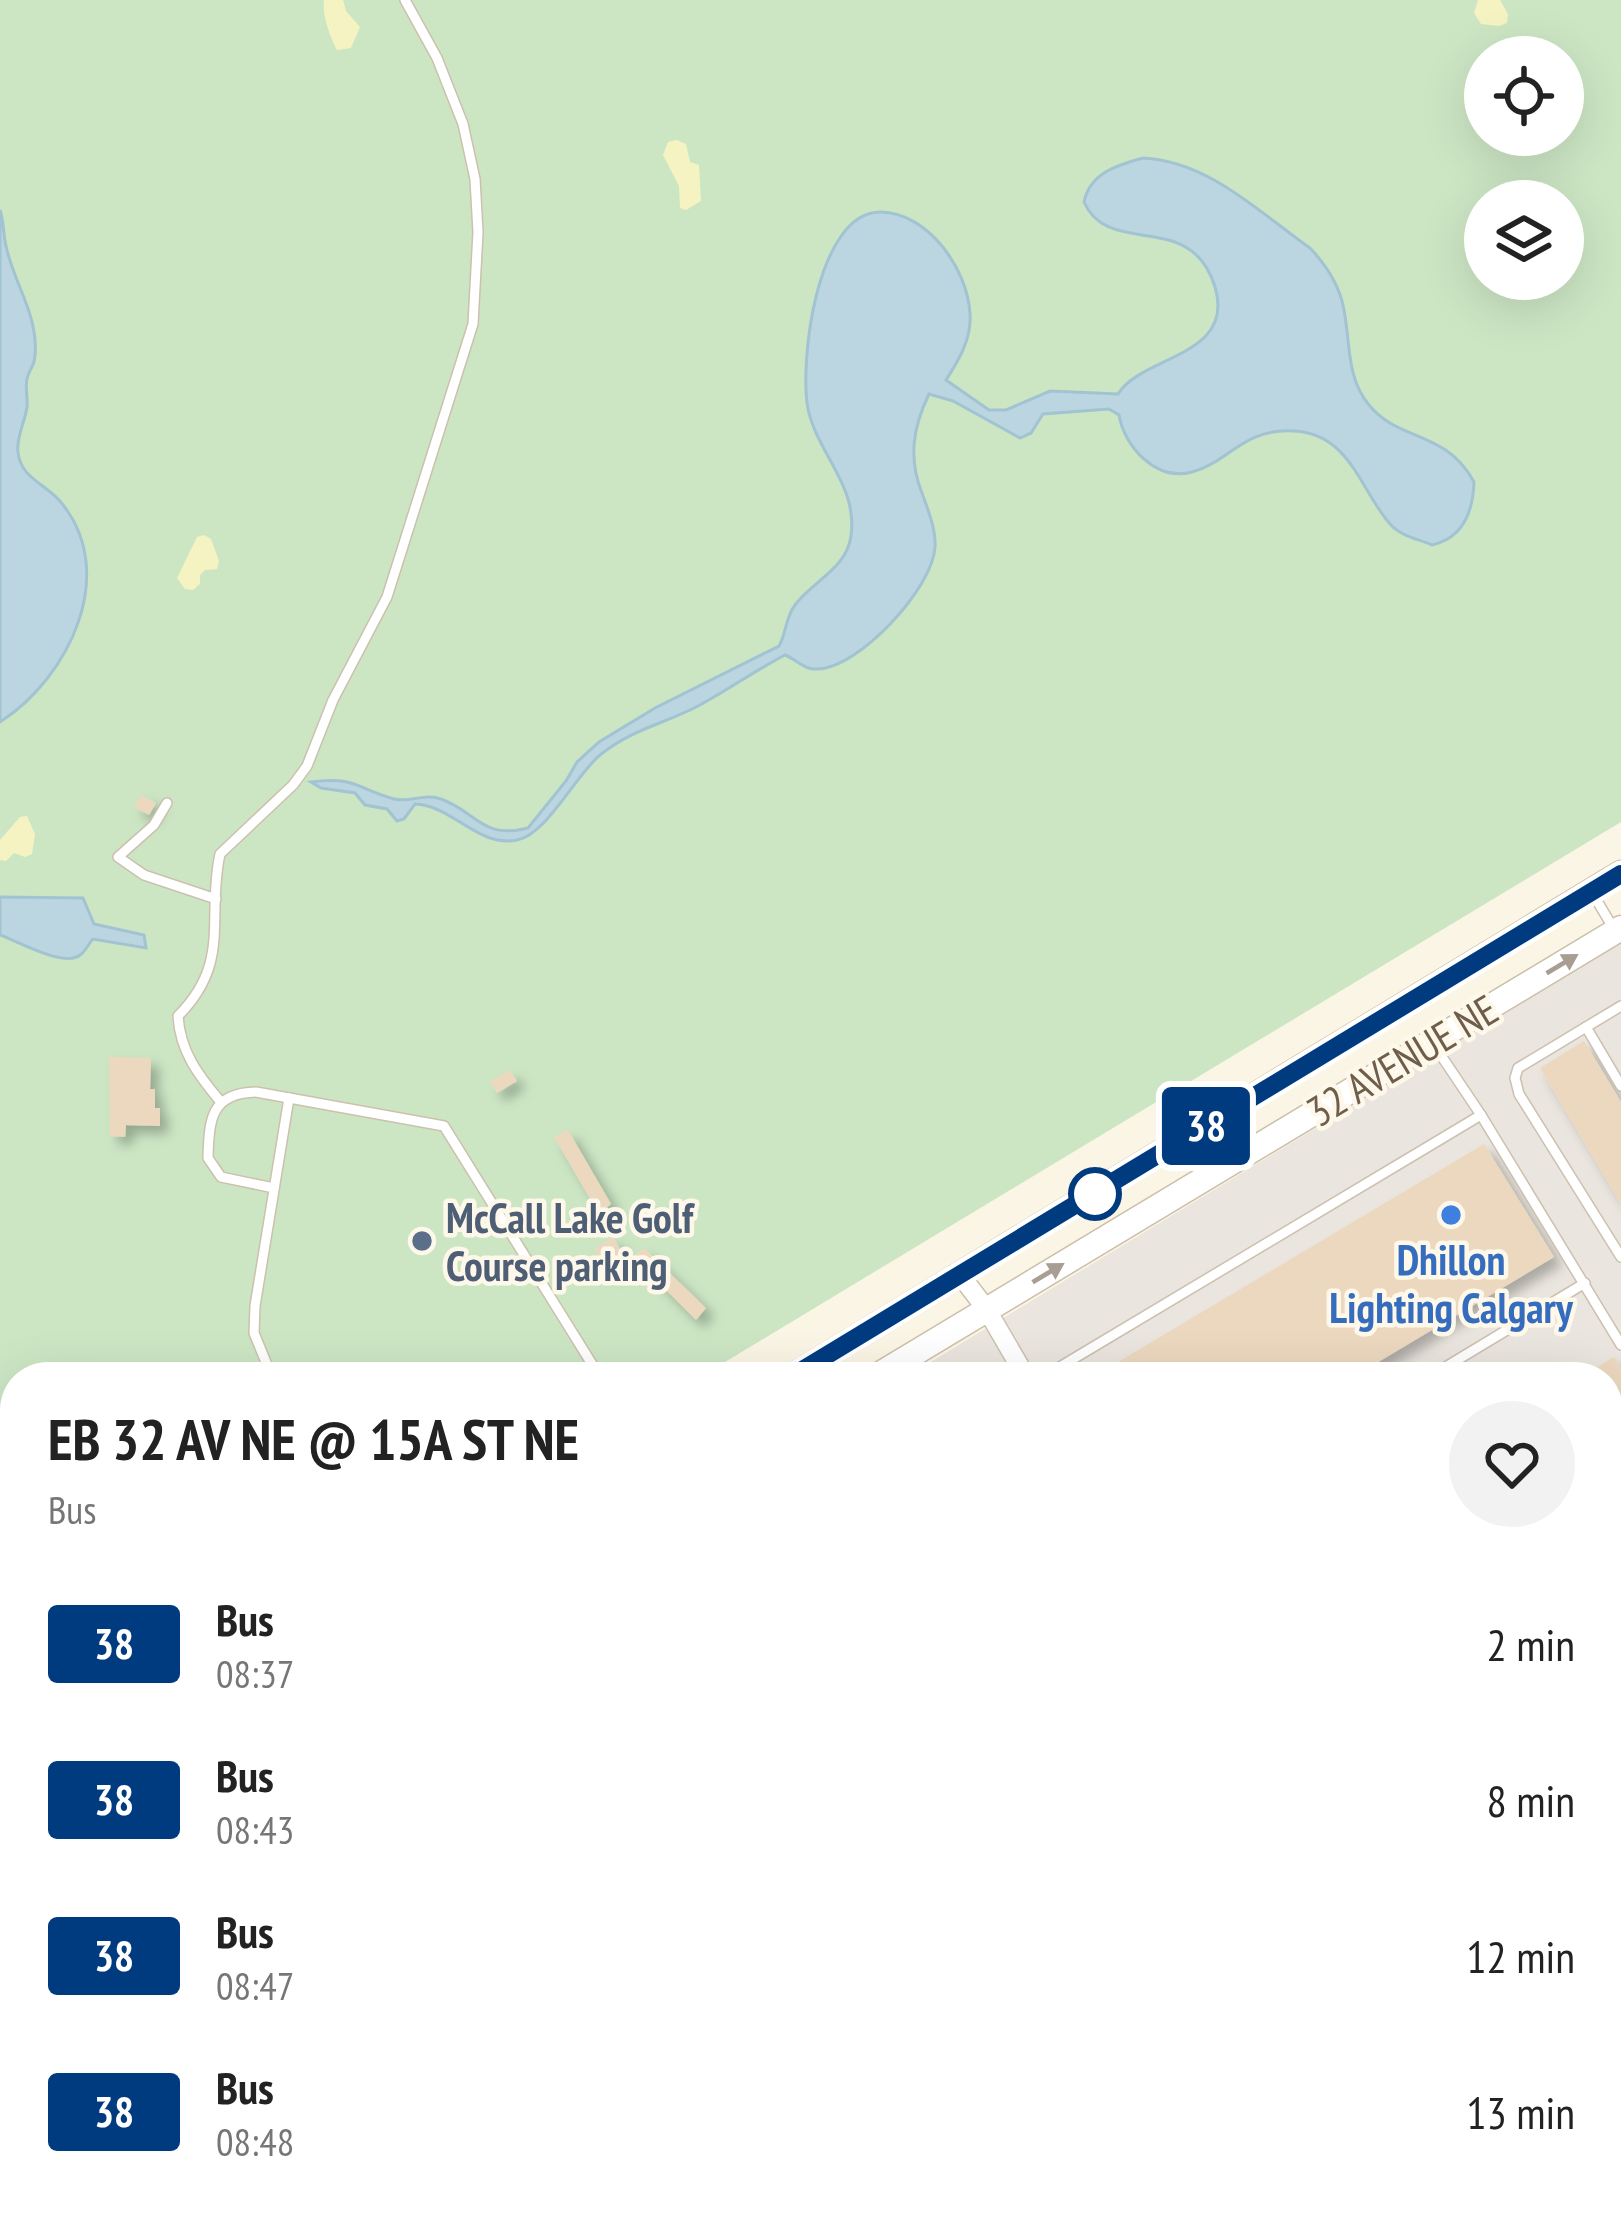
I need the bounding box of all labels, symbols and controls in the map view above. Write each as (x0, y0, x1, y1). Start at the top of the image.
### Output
map controls (1464, 36, 1584, 300)
button: locate (1464, 36, 1584, 156)
button: layers (1464, 180, 1584, 300)
one-way arrow (1545, 954, 1579, 975)
street label: 32 AVENUE NE (1296, 982, 1508, 1138)
line badge: 38 (1152, 1087, 1260, 1165)
text: 38 (1186, 1098, 1226, 1153)
unlabelled marker (1070, 1169, 1120, 1219)
place label: McCall Lake Golf Course parking (446, 1190, 695, 1293)
marker: Dhillon Lighting Calgary (1438, 1202, 1464, 1228)
marker: McCall Lake Golf Course parking (409, 1228, 435, 1254)
place label: Dhillon Lighting Calgary (1329, 1232, 1574, 1335)
one-way arrow (1031, 1263, 1065, 1284)
button: heart (1449, 1401, 1575, 1527)
text: EB 32 AV NE @ 15A ST NE (48, 1402, 579, 1476)
text: Bus (48, 1484, 96, 1535)
text: Bus (216, 1590, 274, 1648)
text: 2 min (1486, 1615, 1575, 1673)
text: 38 (94, 1616, 134, 1671)
text: 08:37 (216, 1648, 294, 1699)
text: Bus (216, 1746, 274, 1804)
text: 8 min (1486, 1771, 1575, 1829)
text: 38 (94, 1772, 134, 1827)
text: 08:43 (216, 1804, 294, 1855)
text: Bus (216, 1902, 274, 1960)
text: 12 min (1466, 1927, 1575, 1985)
text: 38 (94, 1928, 134, 1983)
text: 08:47 (216, 1960, 294, 2011)
text: Bus (216, 2058, 274, 2116)
text: 13 min (1466, 2083, 1575, 2141)
text: 38 (94, 2084, 134, 2139)
text: 08:48 (216, 2116, 294, 2167)

